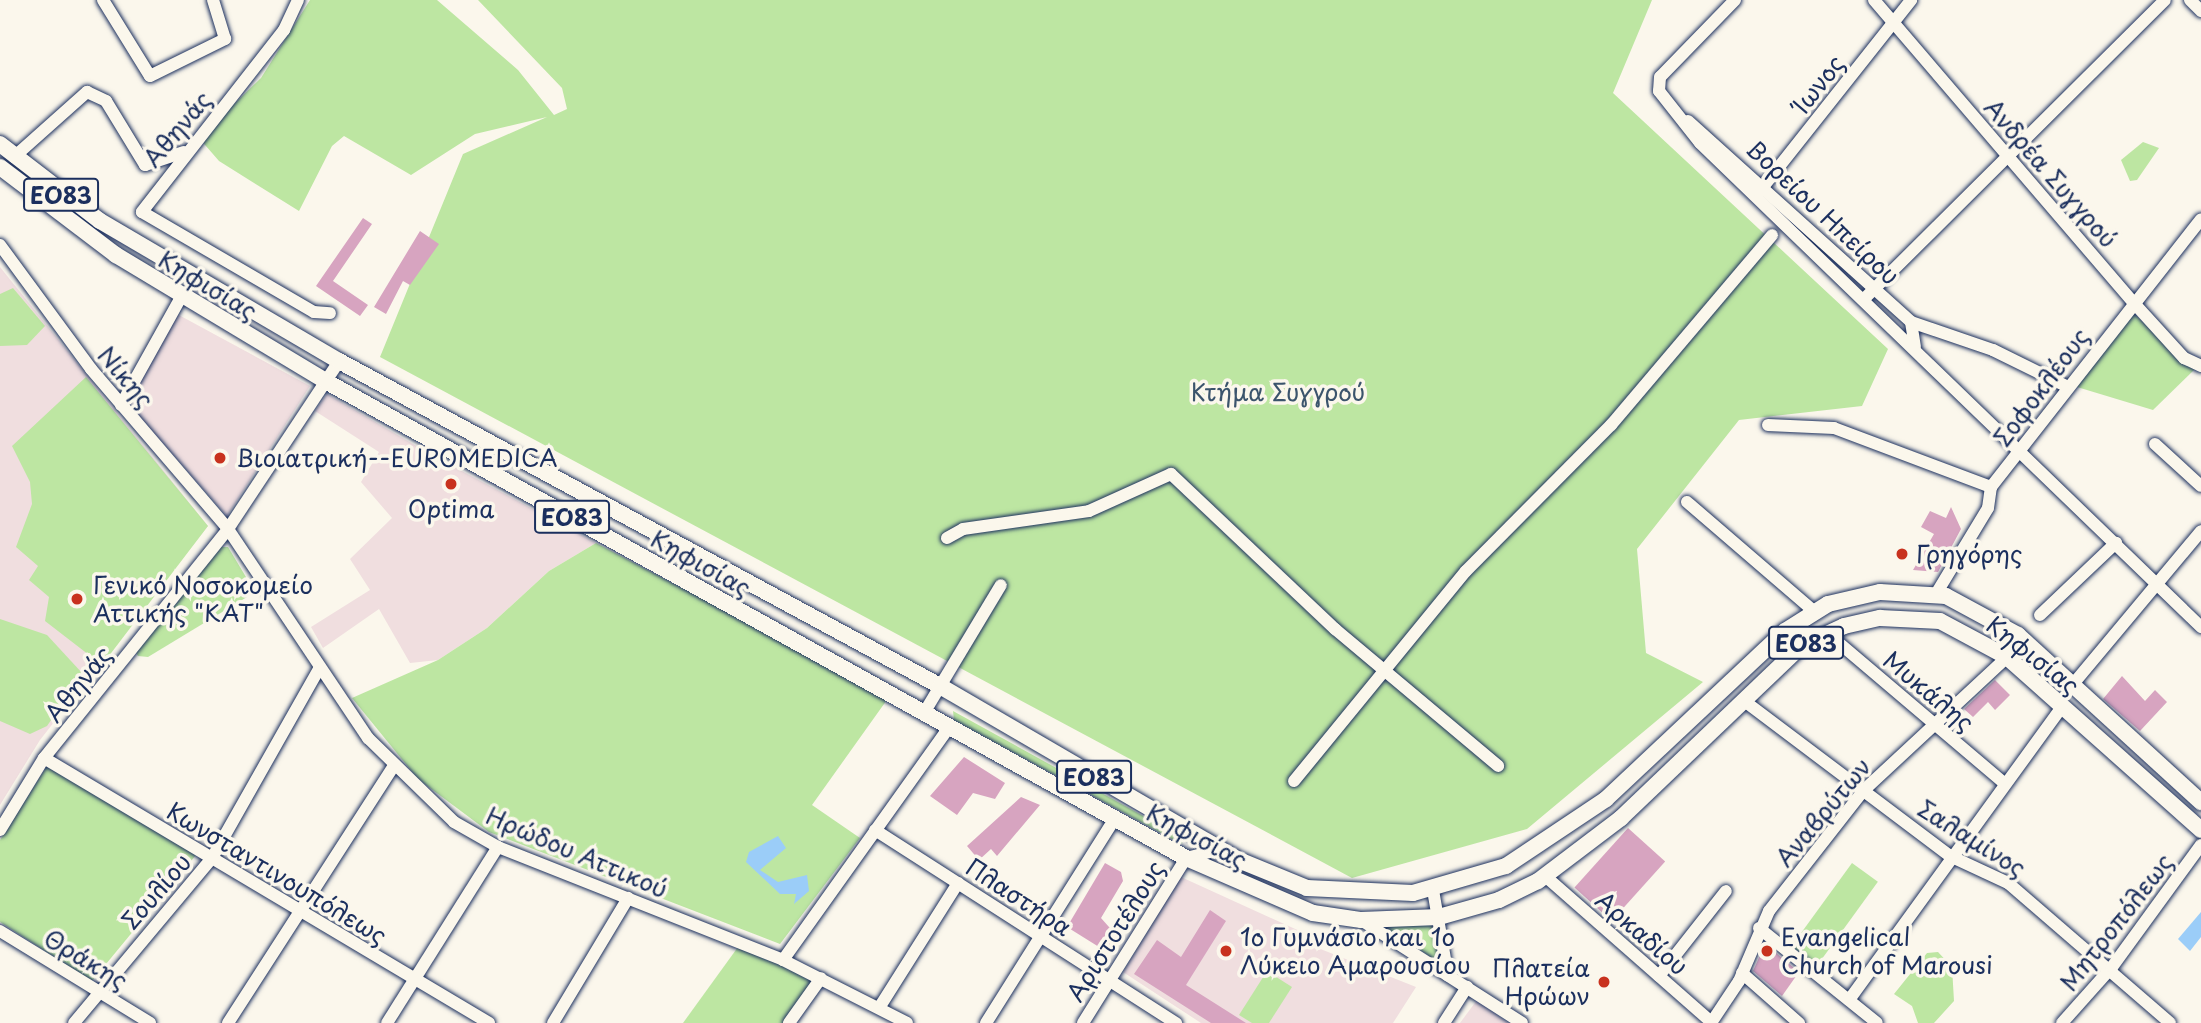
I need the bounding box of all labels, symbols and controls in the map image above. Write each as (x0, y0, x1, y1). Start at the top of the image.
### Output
street label: Ίωνος (1786, 49, 1850, 119)
street label: Αθηνάς (137, 85, 217, 173)
street label: Ανδρέα Συγγρού (1979, 93, 2123, 253)
street label: Βορείου Ηπείρου (1741, 134, 1905, 290)
road number: ΕΟ83 (22, 176, 100, 214)
street label: Κηφισίας (154, 244, 262, 326)
street label: Σοφοκλέους (1987, 322, 2095, 452)
street label: Νίκης (92, 341, 160, 413)
park label: Κτήμα Συγγρού (1191, 378, 1365, 406)
place label: Βιοιατρική--EUROMEDICA (236, 444, 558, 472)
marker: Βιοιατρική--EUROMEDICA (210, 448, 230, 468)
marker: Optima (443, 476, 459, 492)
place label: Optima (408, 495, 494, 523)
road number: ΕΟ83 (534, 498, 610, 537)
street label: Κηφισίας (646, 524, 756, 602)
place label: Γρηγόρης (1916, 540, 2022, 568)
marker: Γρηγόρης (1894, 546, 1910, 562)
place label: Γενικό Νοσοκομείο Αττικής "ΚΑΤ" (93, 571, 313, 627)
marker: Γενικό Νοσοκομείο Αττικής "ΚΑΤ" (67, 589, 87, 609)
street label: Κηφισίας (1981, 610, 2085, 700)
road number: ΕΟ83 (1768, 624, 1844, 663)
street label: Αθηνάς (39, 640, 117, 728)
street label: Μυκάλης (1878, 645, 1980, 737)
street label: Αναβρύτων (1769, 752, 1877, 872)
road number: ΕΟ83 (1056, 758, 1132, 796)
street label: Σαλαμίνος (1913, 794, 2031, 882)
street label: Κωνσταντινουπόλεως (162, 796, 392, 950)
street label: Κηφισίας (1142, 798, 1252, 874)
street label: Ηρώδου Αττικού (482, 801, 672, 903)
street label: Σουλίου (115, 847, 197, 935)
street label: Μητροπόλεως (2054, 848, 2178, 996)
street label: Πλαστήρα (961, 852, 1077, 942)
street label: Αριστοτέλους (1060, 855, 1170, 1007)
street label: Αρκαδίου (1590, 885, 1694, 981)
street label: Θράκης (39, 923, 133, 995)
place label: 1ο Γυμνάσιο και 1ο Λύκειο Αμαρουσίου (1240, 923, 1472, 979)
place label: Evangelical Church of Marousi (1781, 923, 1994, 979)
marker: 1ο Γυμνάσιο και 1ο Λύκειο Αμαρουσίου (1218, 943, 1234, 959)
marker: Evangelical Church of Marousi (1759, 943, 1775, 959)
place label: Πλατεία Ηρώων (1492, 954, 1590, 1010)
marker: Πλατεία Ηρώων (1596, 974, 1612, 990)

